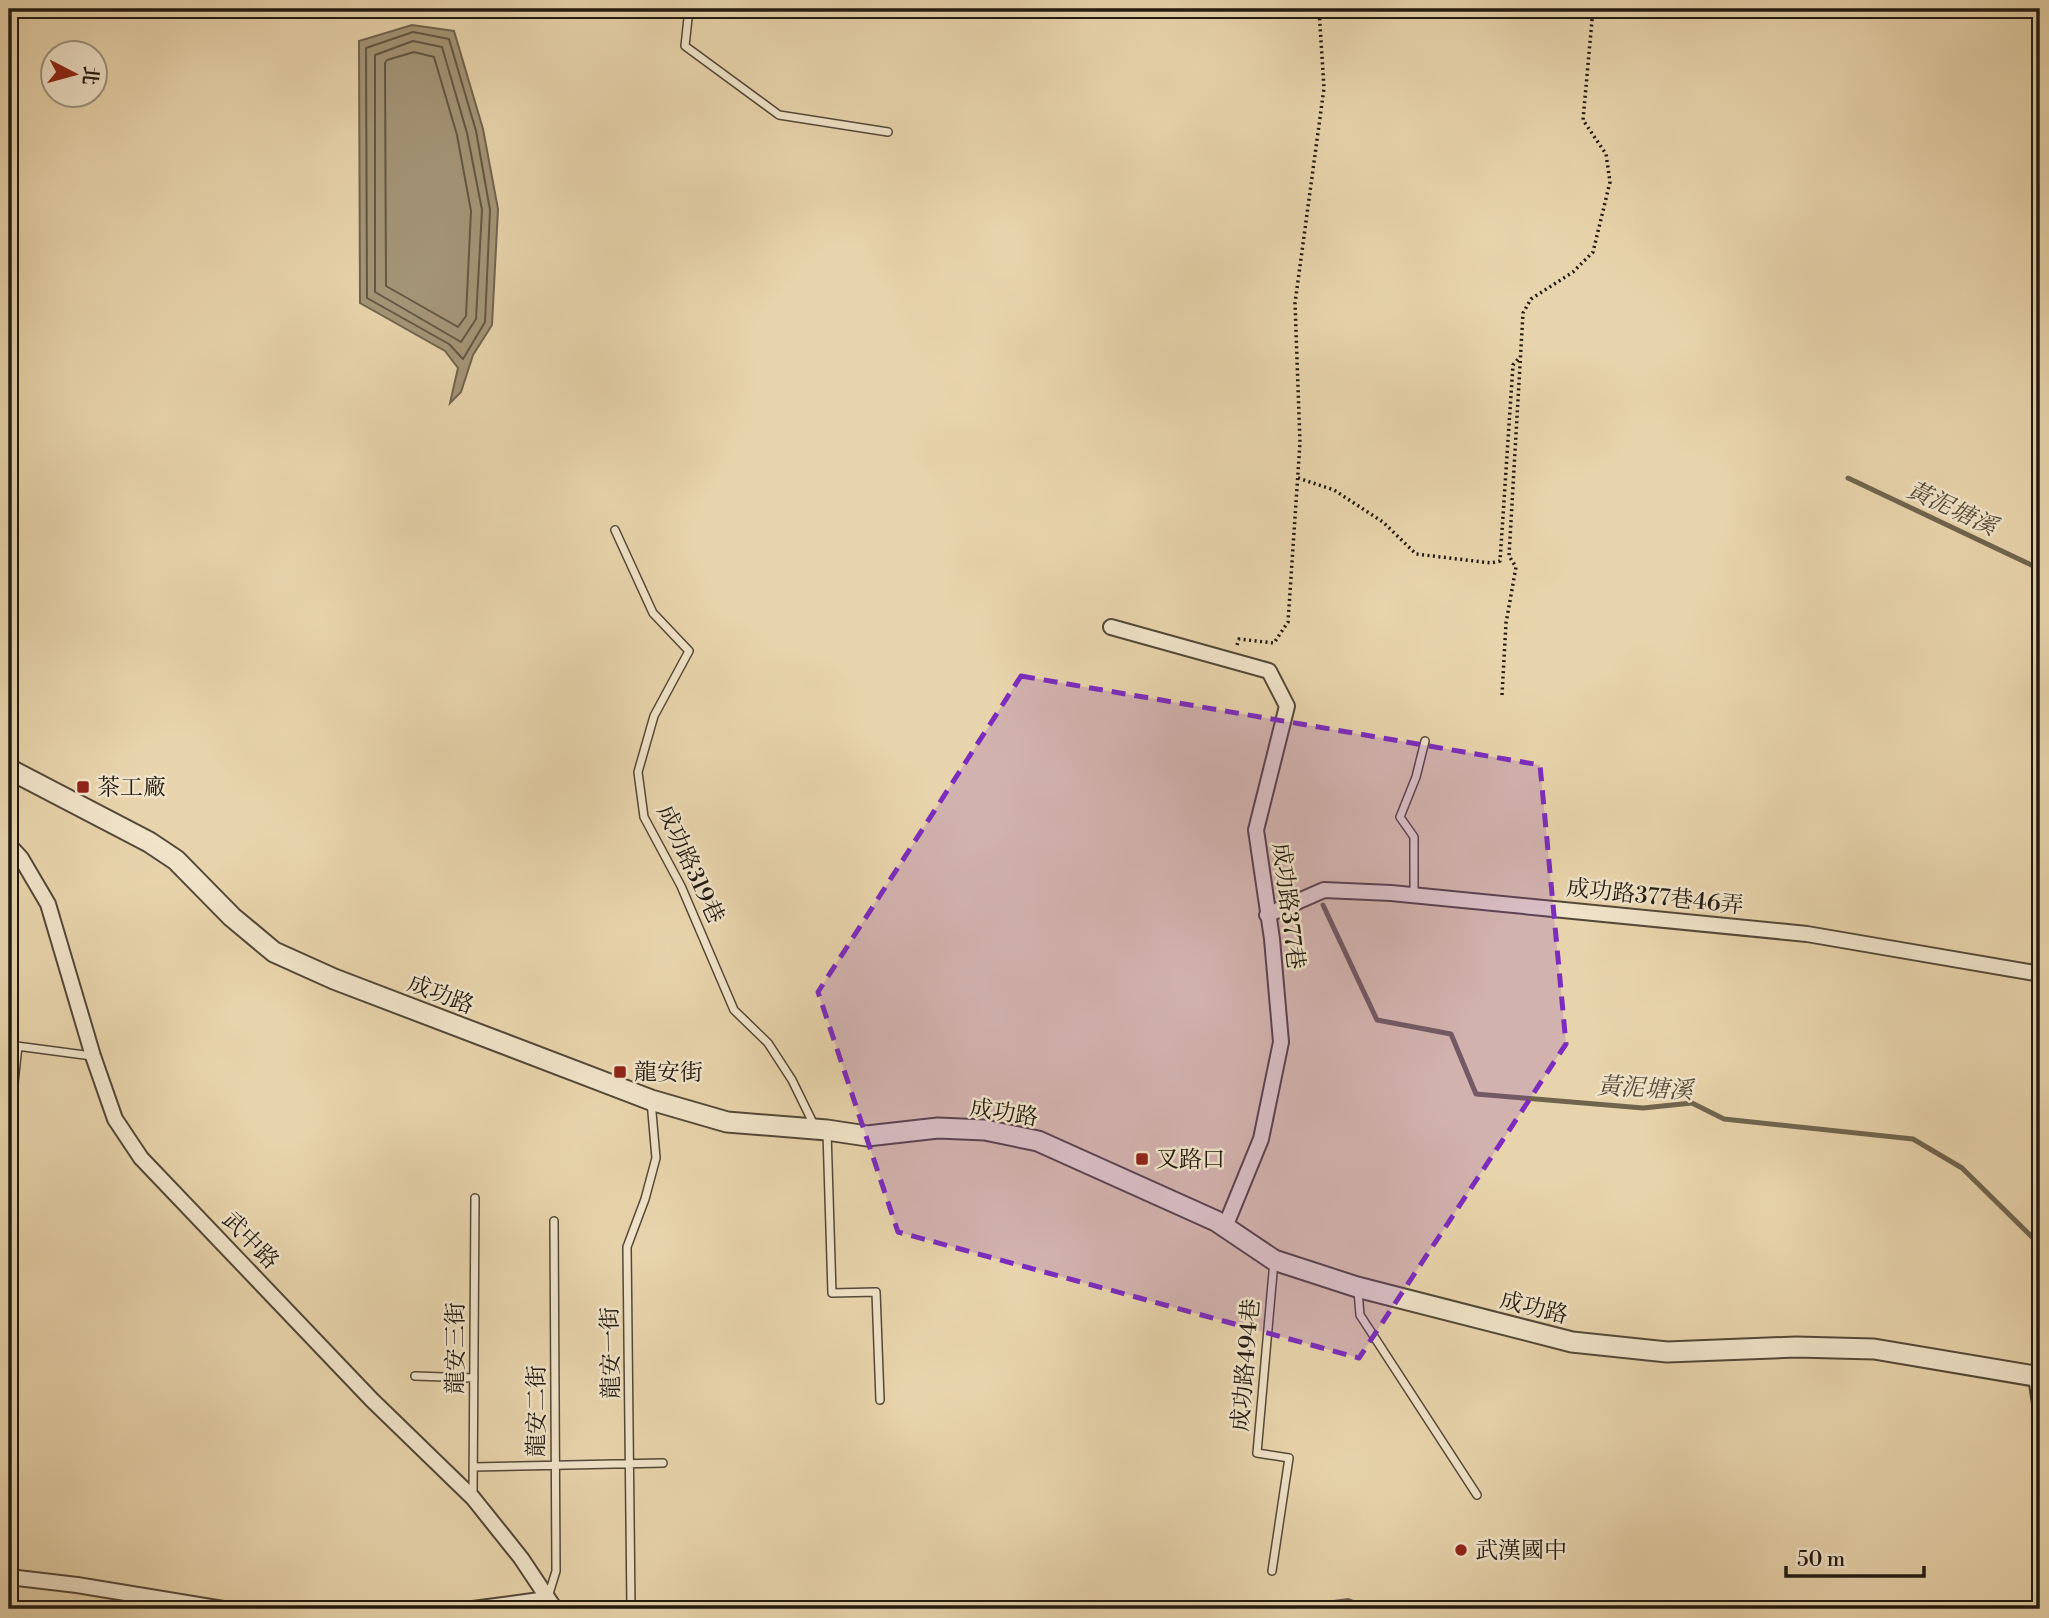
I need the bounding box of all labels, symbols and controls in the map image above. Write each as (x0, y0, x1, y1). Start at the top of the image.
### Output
north arrow (38, 38, 108, 108)
text: 北 (77, 65, 103, 86)
water label: 黃泥塘溪 (1902, 475, 2004, 544)
place label: 茶工廠 (97, 774, 166, 802)
marker: 茶工廠 (75, 779, 91, 795)
street label: 成功路319巷 (651, 801, 730, 928)
street label: 成功路377巷 (1266, 841, 1310, 971)
street label: 成功路377巷46弄 (1565, 874, 1745, 920)
street label: 成功路 (403, 969, 478, 1020)
place label: 龍安街 (634, 1059, 703, 1087)
marker: 龍安街 (612, 1064, 628, 1080)
water label: 黃泥塘溪 (1596, 1072, 1697, 1107)
street label: 成功路 (968, 1094, 1040, 1132)
place label: 叉路口 (1156, 1146, 1225, 1174)
marker: 叉路口 (1134, 1151, 1150, 1167)
street label: 武中路 (216, 1206, 284, 1275)
street label: 成功路 (1497, 1286, 1571, 1330)
street label: 成功路494巷 (1226, 1298, 1266, 1433)
street label: 龍安三街 (442, 1302, 470, 1394)
street label: 龍安一街 (596, 1307, 626, 1399)
street label: 龍安二街 (523, 1365, 551, 1457)
scale bar (1786, 1534, 1925, 1578)
place label: 武漢國中 (1475, 1537, 1567, 1565)
marker: 武漢國中 (1453, 1542, 1469, 1558)
text: 50 m (1797, 1547, 1845, 1573)

